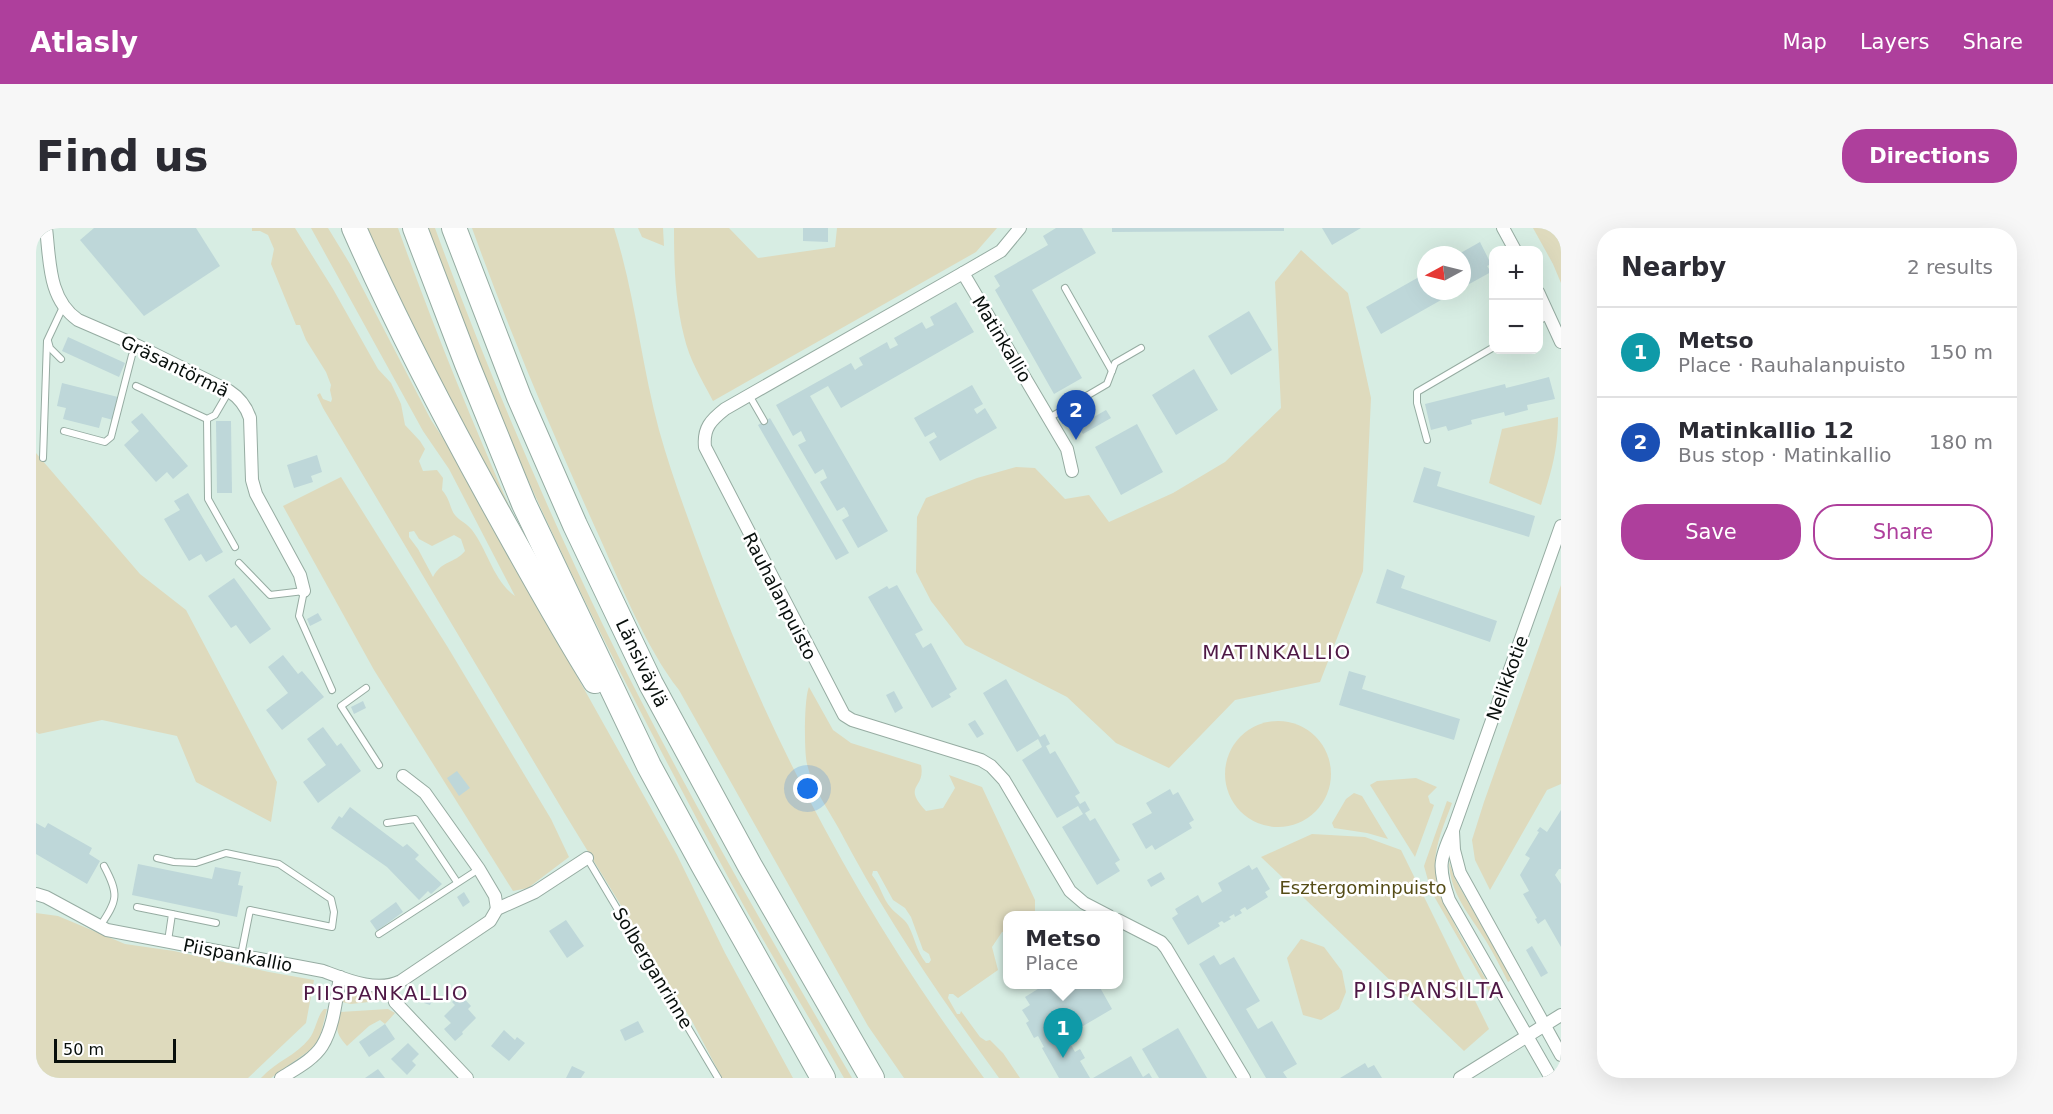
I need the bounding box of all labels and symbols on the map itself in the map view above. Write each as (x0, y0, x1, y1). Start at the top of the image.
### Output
north arrow (1417, 246, 1471, 300)
street label: Matinkallio (968, 292, 1036, 386)
street label: Gräsantörmä (117, 331, 233, 401)
pin: 2 (1056, 390, 1096, 440)
street label: Rauhalanpuisto (739, 529, 821, 663)
street label: Länsiväylä (612, 616, 672, 710)
street label: Nelikkotie (1482, 633, 1532, 723)
district label: MATINKALLIO (1202, 640, 1352, 664)
your location (793, 774, 822, 803)
park label: Esztergominpuisto (1279, 877, 1447, 898)
street label: Solberganrinne (609, 904, 697, 1032)
street label: Piispankallio (182, 934, 294, 976)
district label: PIISPANSILTA (1353, 979, 1505, 1003)
district label: PIISPANKALLIO (303, 981, 469, 1005)
pin: 1 (1044, 1008, 1082, 1058)
scale bar (54, 1036, 176, 1064)

